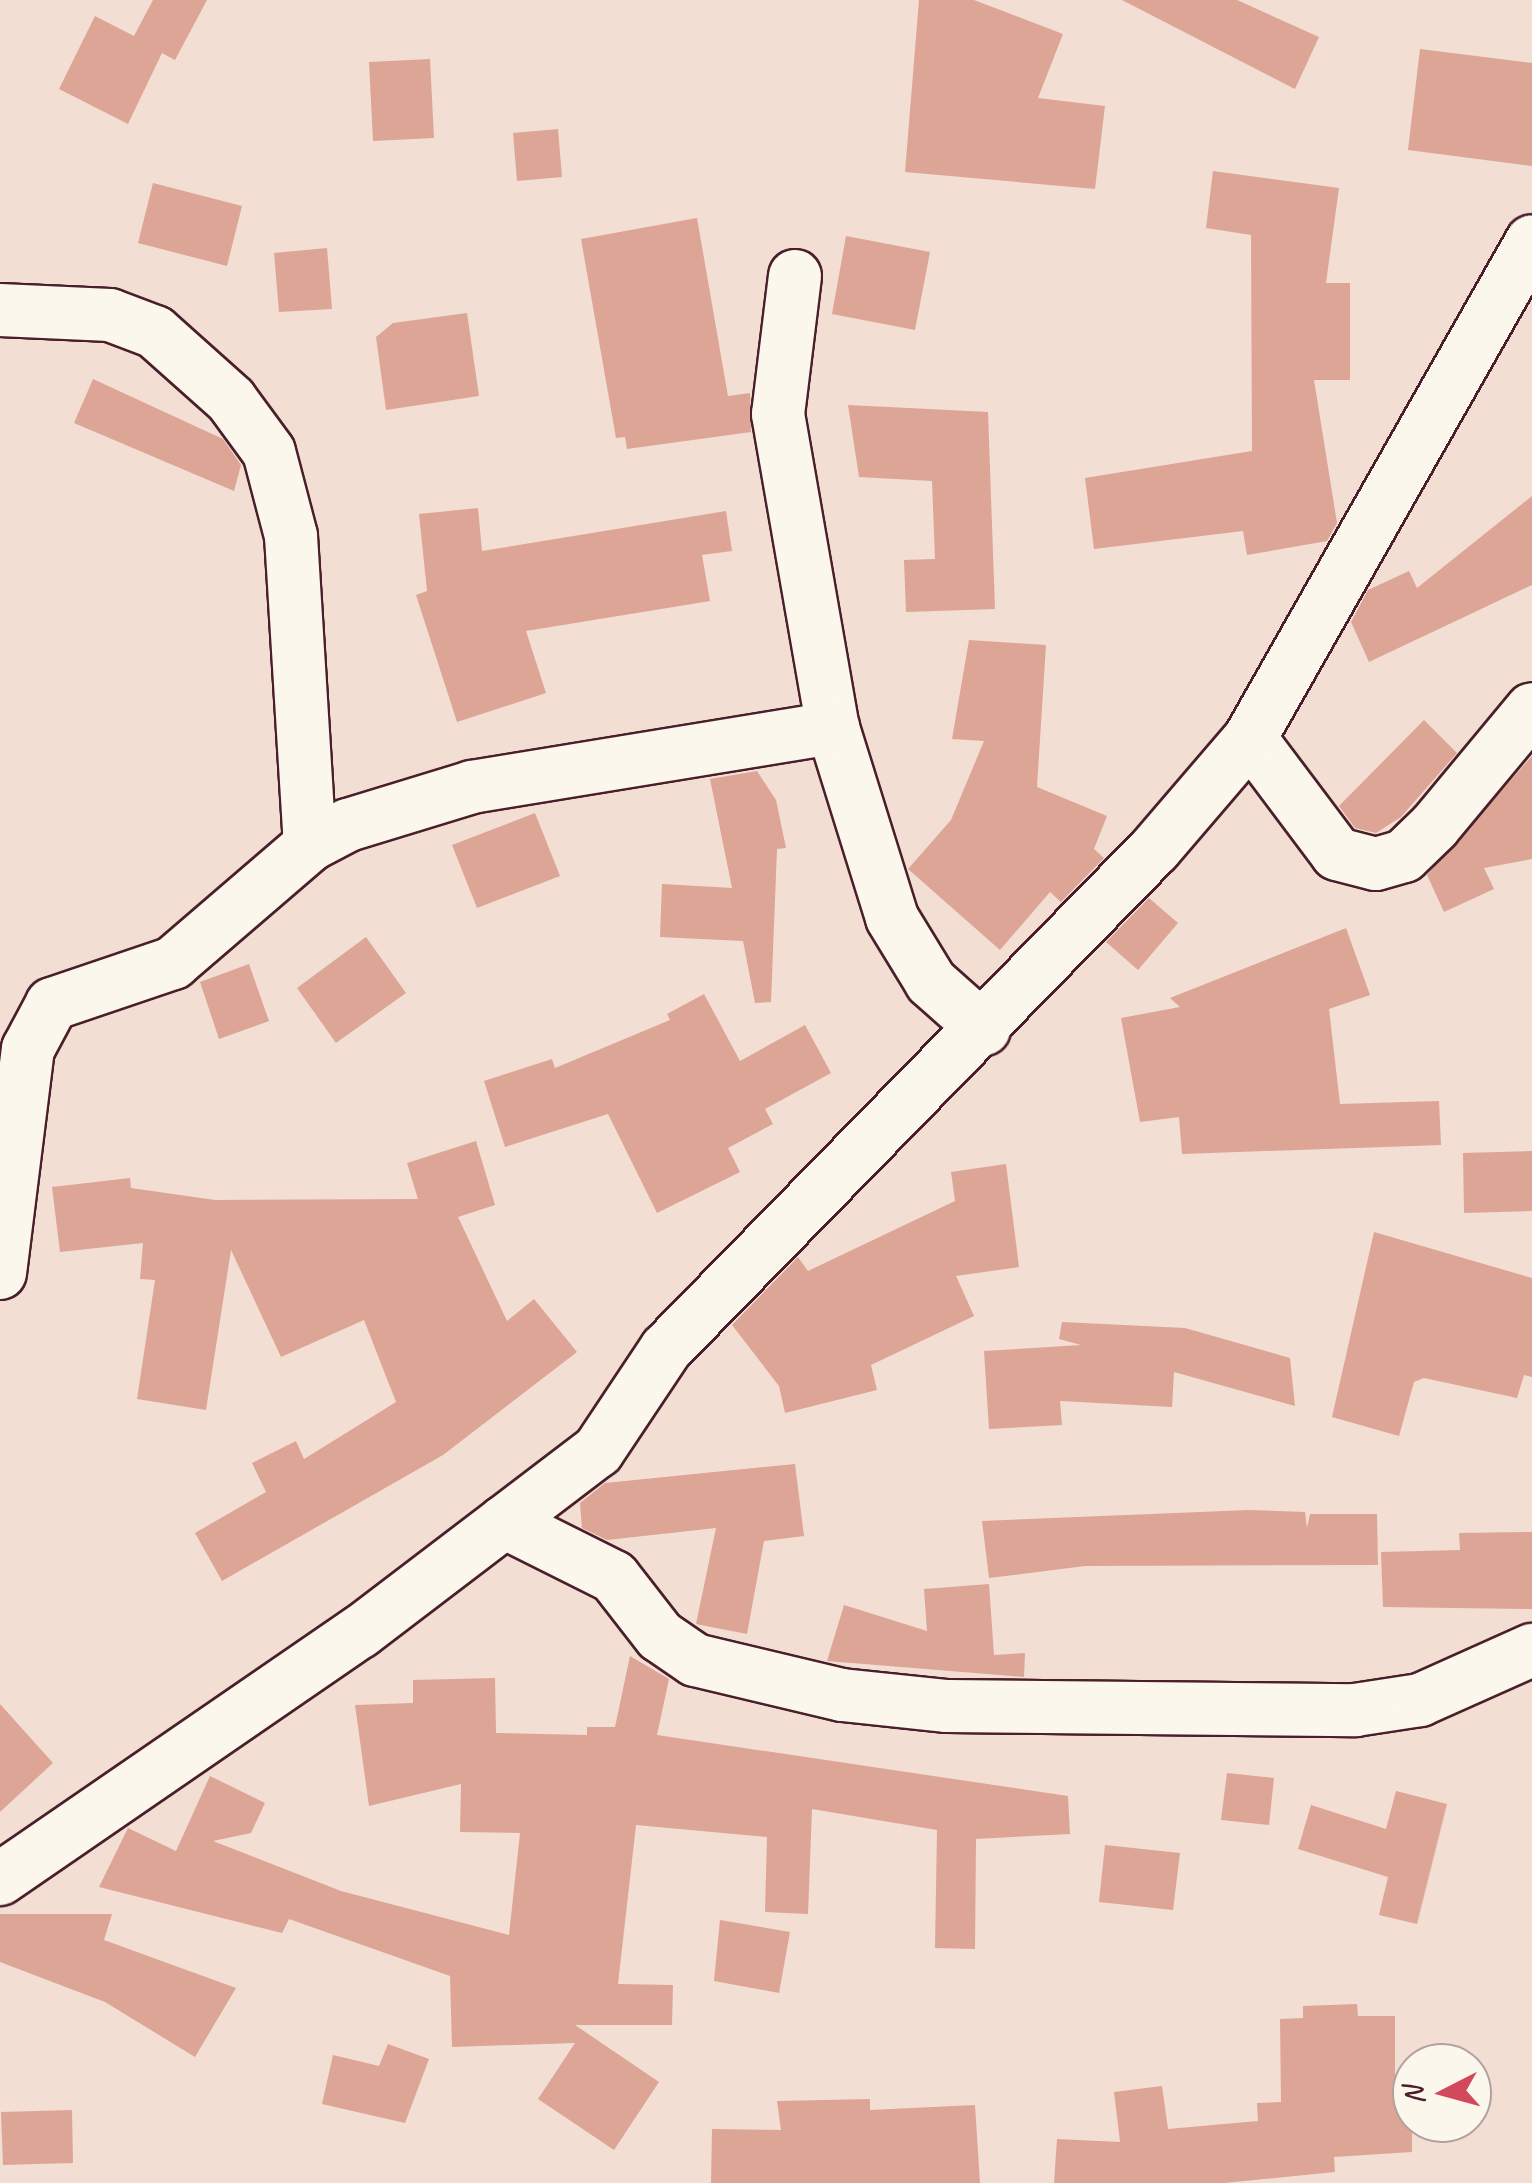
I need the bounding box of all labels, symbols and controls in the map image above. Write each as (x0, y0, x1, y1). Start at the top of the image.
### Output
north arrow (1392, 2043, 1492, 2143)
text: N (1395, 2086, 1432, 2106)

